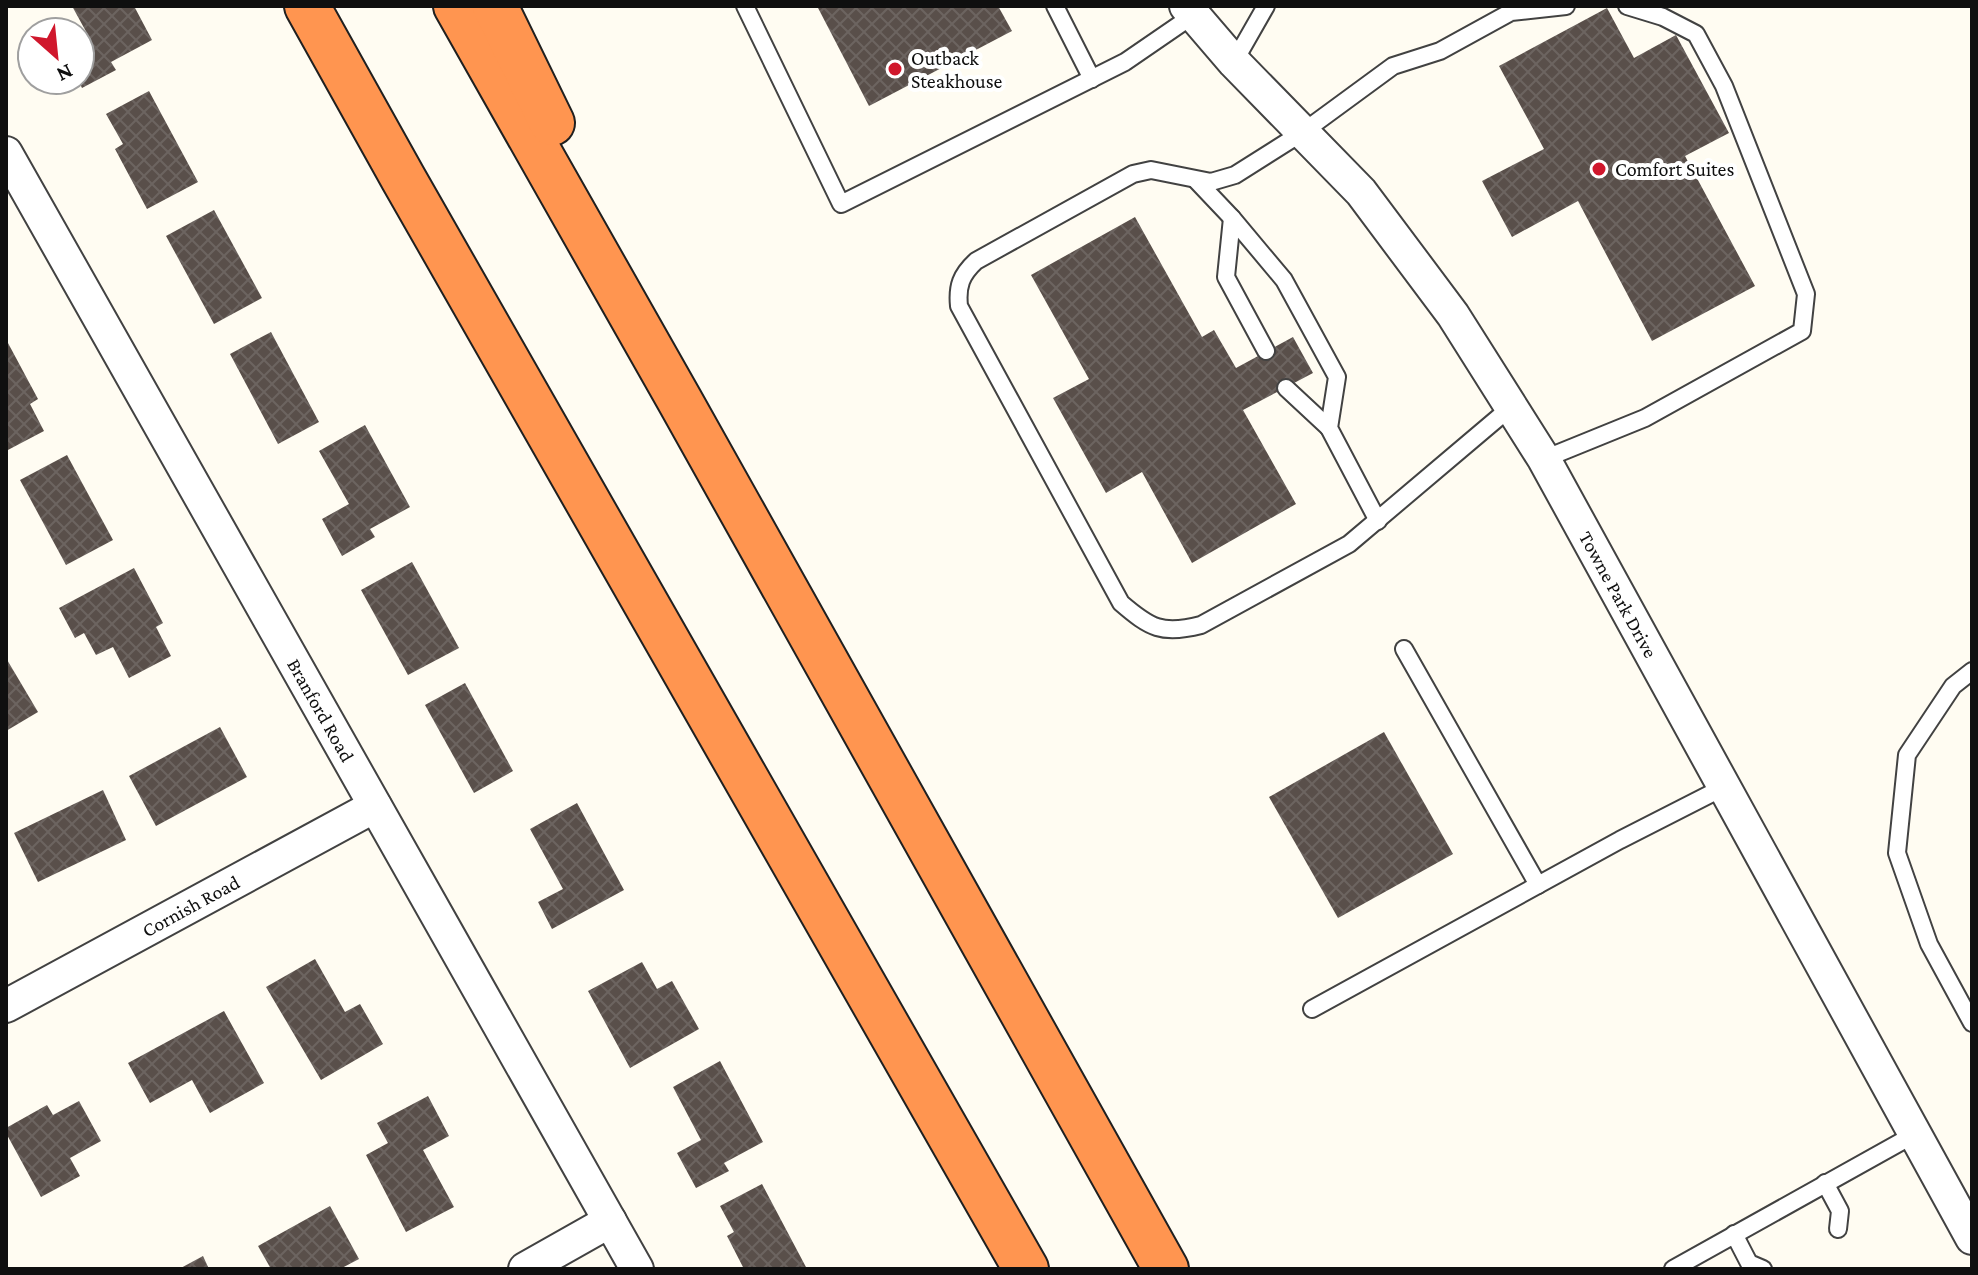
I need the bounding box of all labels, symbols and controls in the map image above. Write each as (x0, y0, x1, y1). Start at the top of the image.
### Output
north arrow (16, 16, 96, 96)
place label: Outback Steakhouse (911, 47, 1003, 92)
text: N (52, 59, 77, 88)
marker: Outback Steakhouse (886, 60, 904, 78)
place label: Comfort Suites (1615, 158, 1734, 180)
marker: Comfort Suites (1590, 160, 1608, 178)
street label: Towne Park Drive (1575, 527, 1662, 662)
street label: Branford Road (283, 655, 359, 766)
street label: Cornish Road (138, 870, 244, 941)

